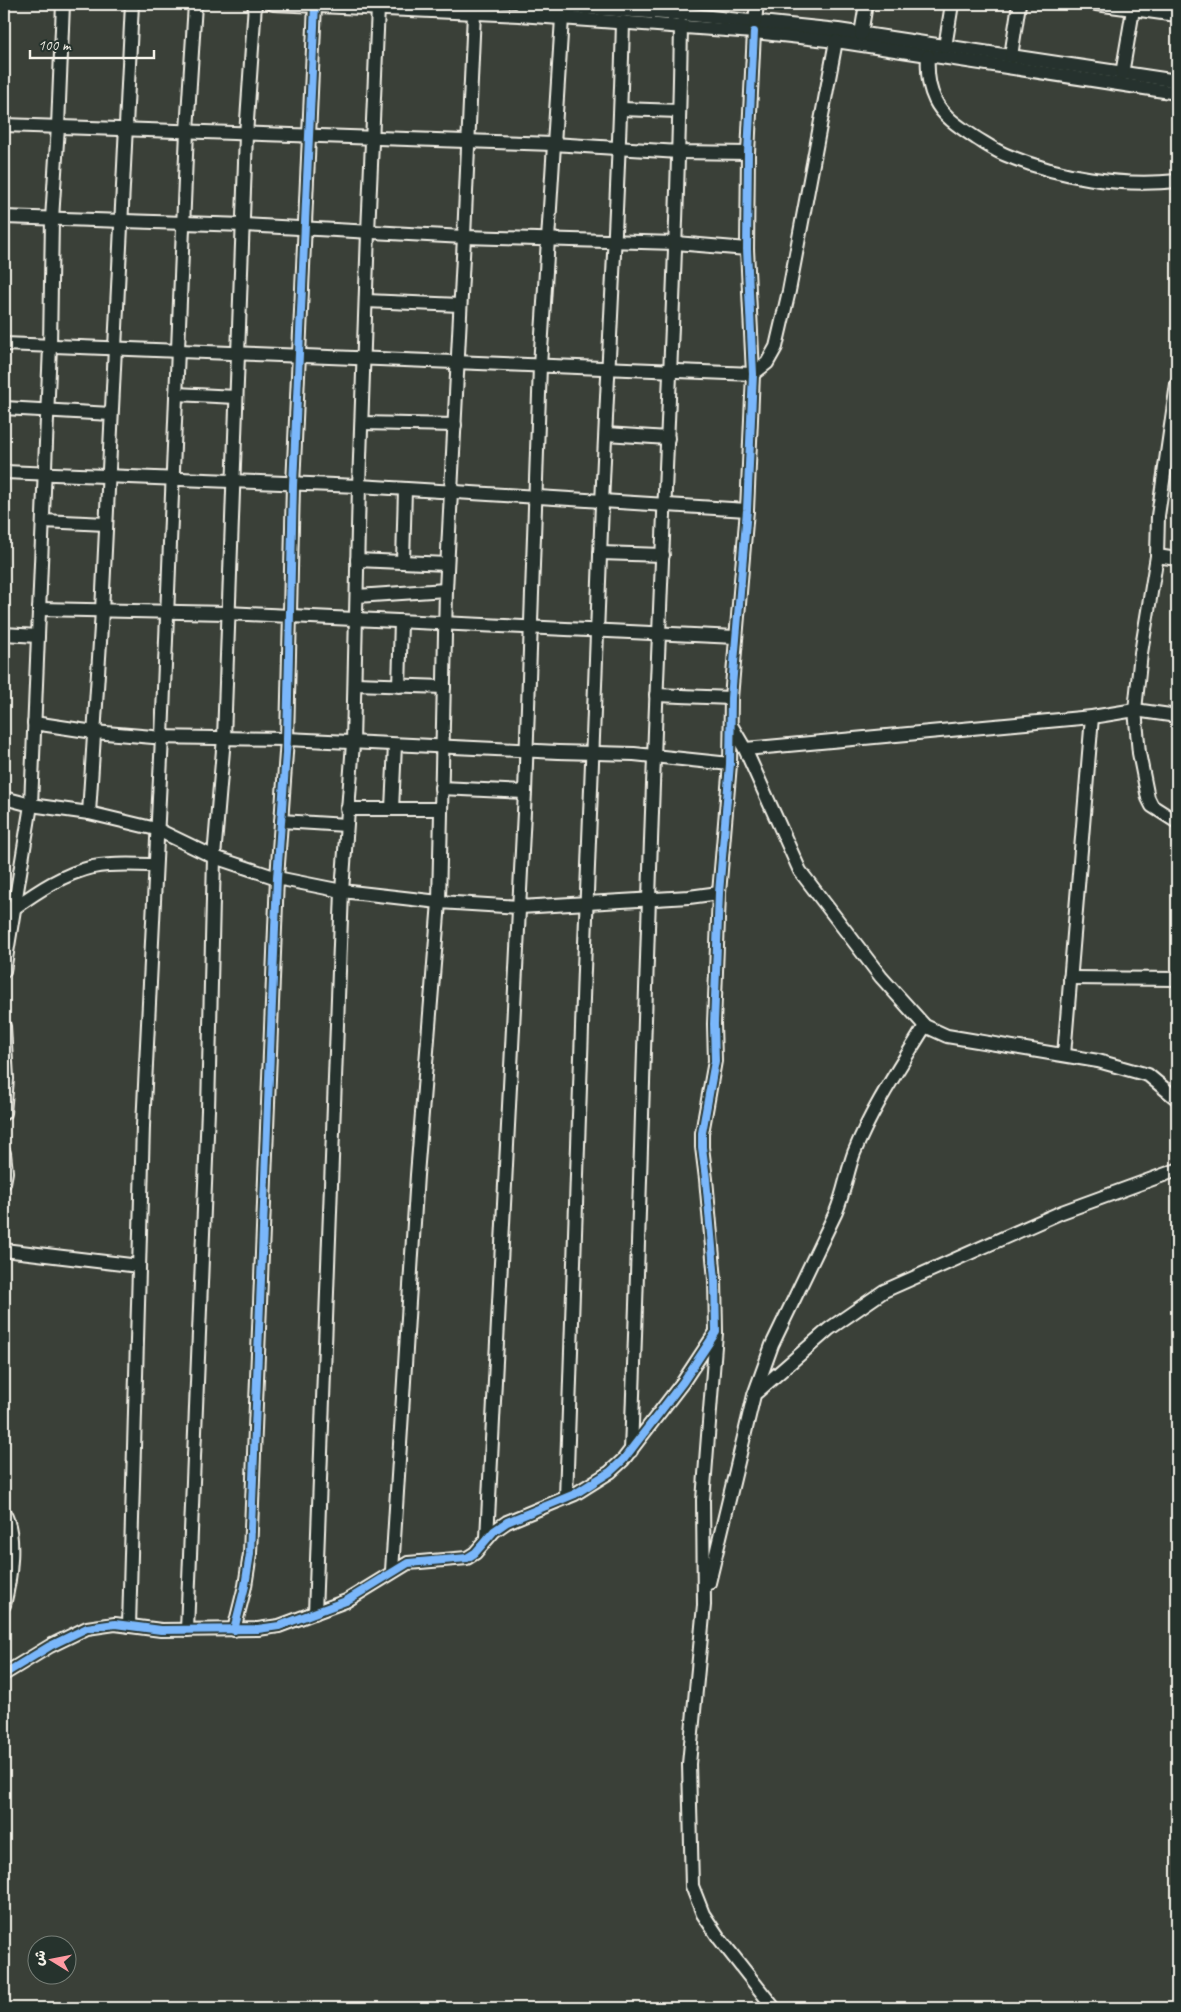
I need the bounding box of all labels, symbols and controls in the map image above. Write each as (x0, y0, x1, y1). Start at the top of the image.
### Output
scale bar (30, 28, 154, 60)
text: 100 m (38, 36, 72, 55)
north arrow (28, 1934, 78, 1984)
text: ش (30, 1949, 49, 1967)

